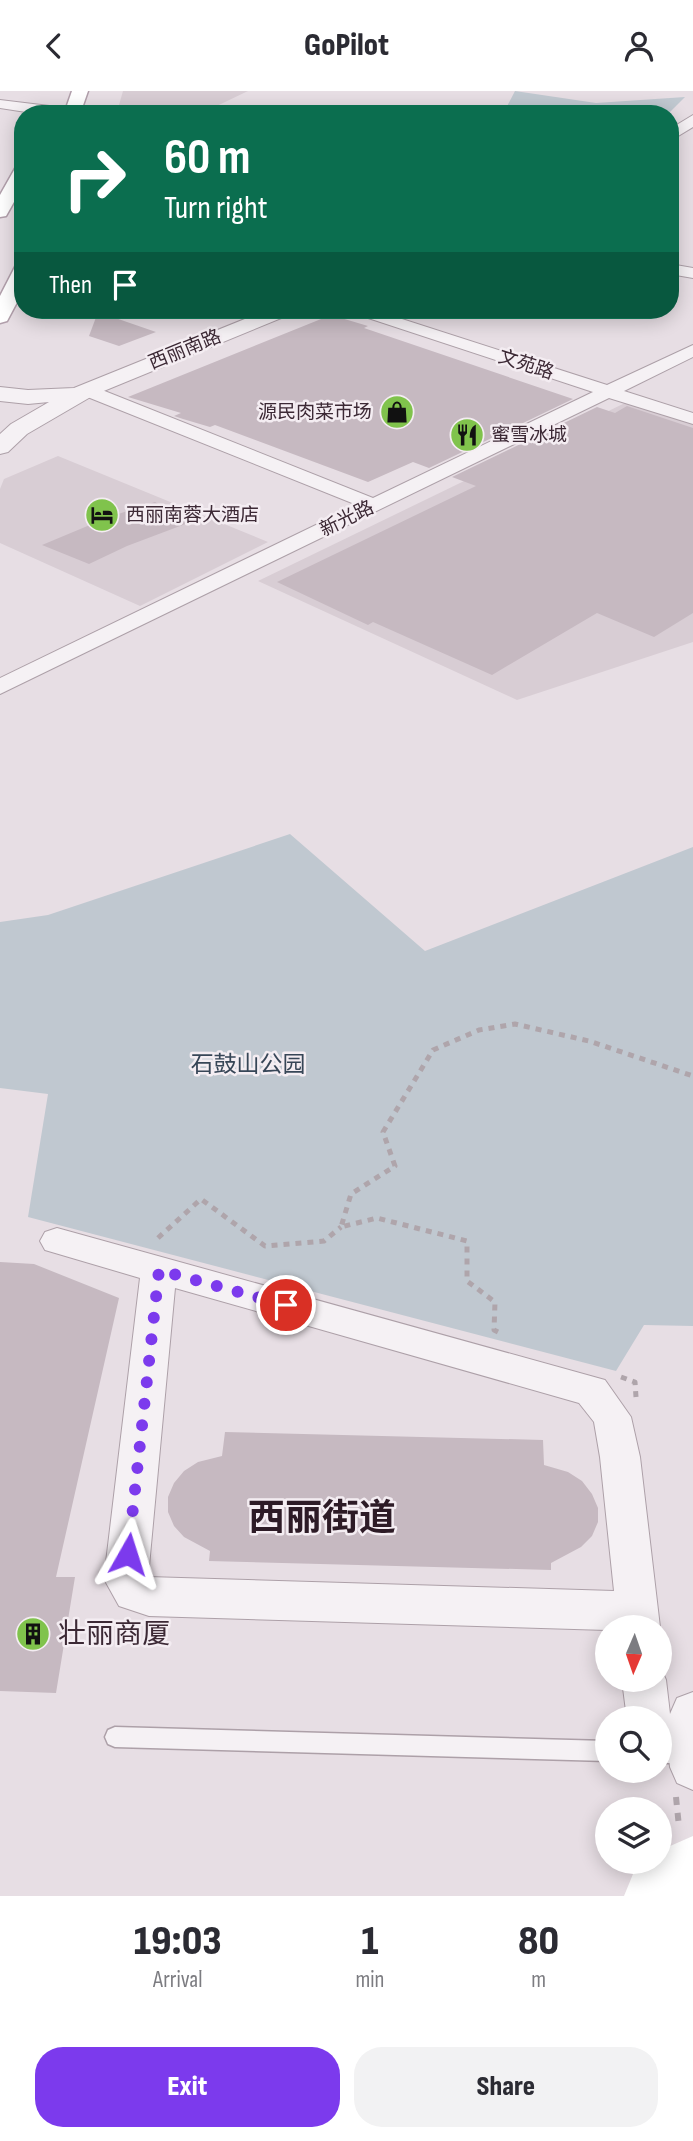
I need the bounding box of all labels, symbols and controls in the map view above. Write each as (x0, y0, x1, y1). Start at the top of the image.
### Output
text: GoPilot (304, 26, 389, 65)
icon: back (35, 27, 73, 65)
icon: person (620, 27, 658, 65)
text: 60 m (164, 129, 251, 188)
icon: right (49, 133, 140, 224)
text: Turn right (164, 189, 268, 228)
icon: arrive (106, 266, 144, 304)
text: Then (49, 270, 92, 301)
street label: 西丽南路 (145, 325, 225, 375)
street label: 文苑路 (495, 345, 557, 385)
shop icon: 源民肉菜市场 (378, 393, 416, 431)
place label: 源民肉菜市场 (258, 401, 372, 424)
restaurant icon: 蜜雪冰城 (448, 416, 486, 454)
place label: 蜜雪冰城 (491, 424, 567, 447)
hotel icon: 西丽南蓉大酒店 (83, 496, 121, 534)
street label: 新光路 (316, 496, 378, 542)
place label: 西丽南蓉大酒店 (126, 504, 259, 527)
park label: 石鼓山公园 (191, 1051, 306, 1079)
pin (256, 1275, 316, 1335)
icon: arrive (267, 1286, 305, 1324)
district label: 西丽街道 (248, 1497, 396, 1541)
position arrow (91, 1517, 165, 1591)
building icon: 壮丽商厦 (14, 1615, 52, 1653)
north arrow (595, 1615, 672, 1692)
map controls (595, 1615, 672, 1874)
place label: 壮丽商厦 (58, 1618, 170, 1651)
button: search (595, 1706, 672, 1783)
button: layers (595, 1797, 672, 1874)
text: 19:03 (134, 1916, 222, 1967)
text: 1 (361, 1916, 378, 1967)
text: 80 (518, 1916, 559, 1967)
text: Arrival (153, 1966, 202, 1994)
text: min (355, 1966, 384, 1994)
text: m (531, 1966, 546, 1994)
button: Exit (35, 2047, 340, 2127)
button: Share (354, 2047, 658, 2127)

